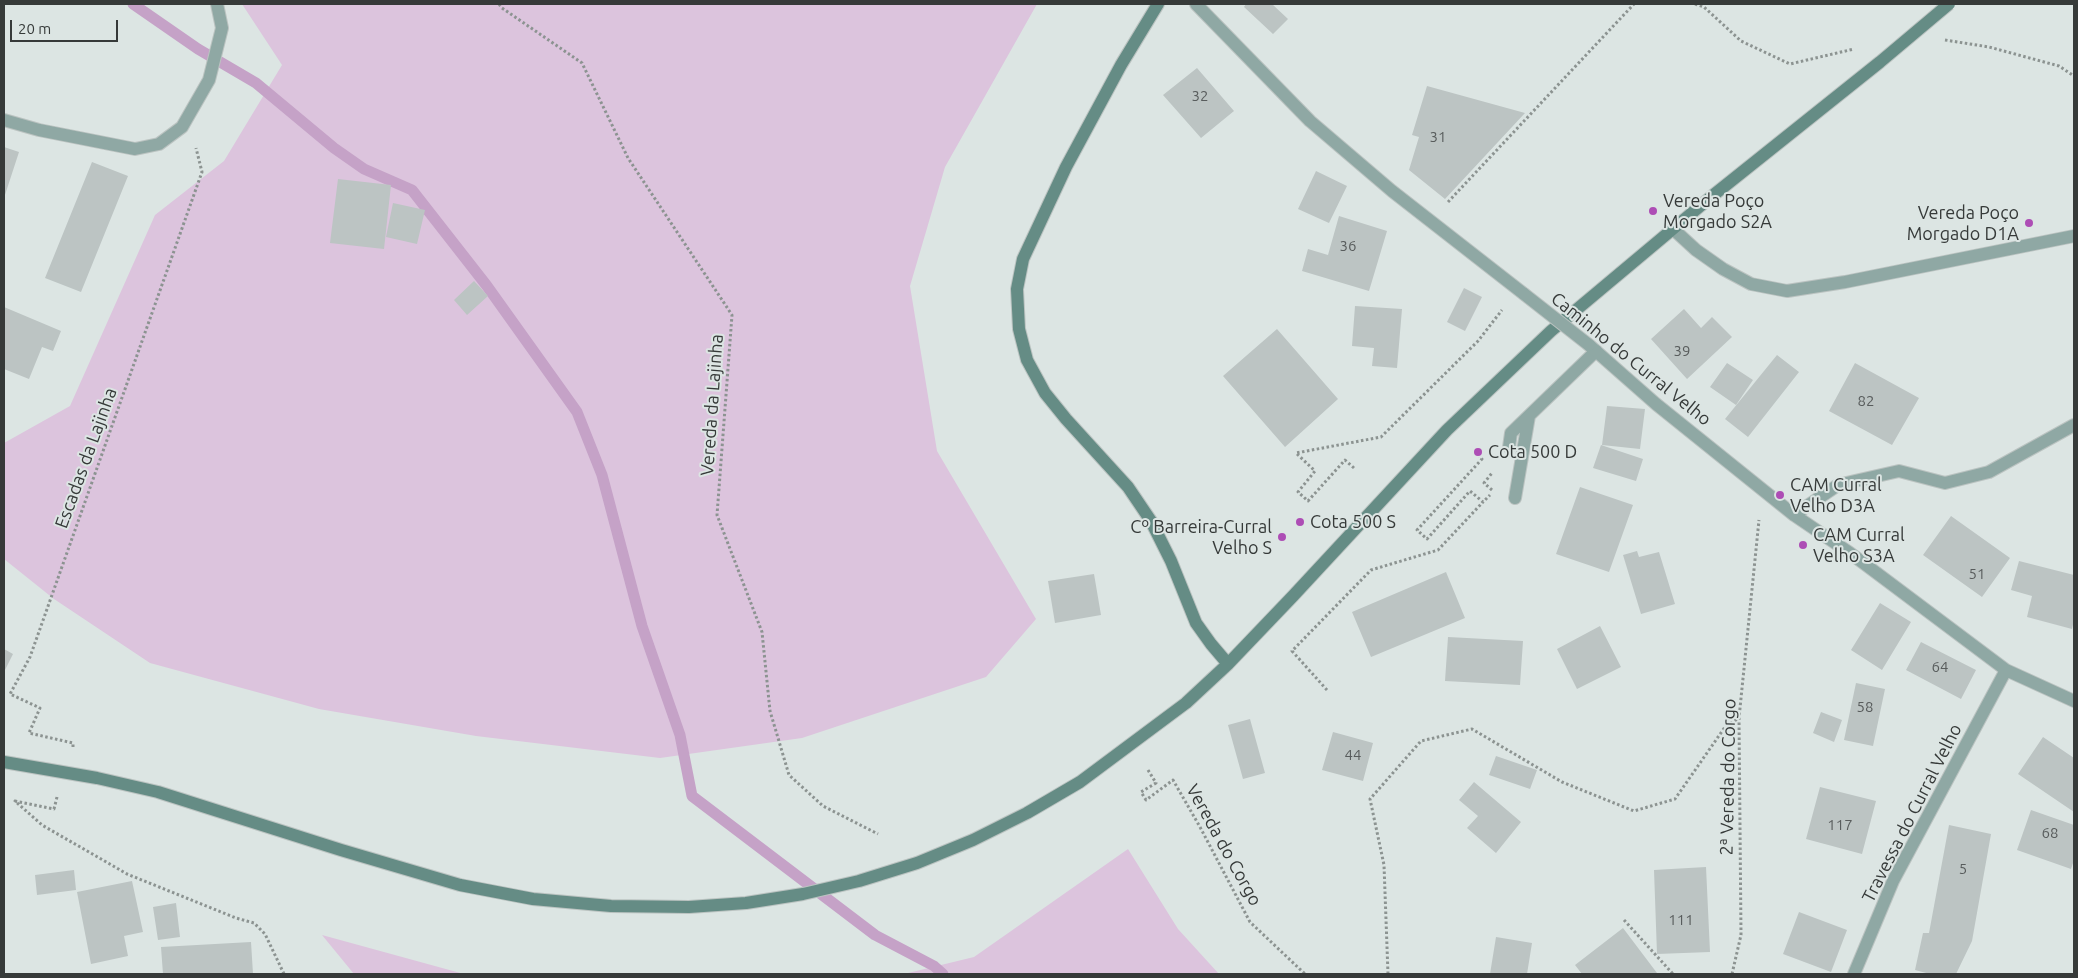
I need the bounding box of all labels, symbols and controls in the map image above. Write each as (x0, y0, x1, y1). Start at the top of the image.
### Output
scale bar (12, 10, 120, 42)
text: 20 m (18, 20, 51, 37)
house number: 32 (1192, 87, 1208, 105)
house number: 31 (1430, 128, 1446, 146)
place label: Vereda Poço Morgado S2A (1663, 190, 1772, 232)
place label: Vereda Poço Morgado D1A (1907, 202, 2019, 244)
marker: Vereda Poço Morgado S2A (1647, 205, 1659, 217)
marker: Vereda Poço Morgado D1A (2023, 217, 2035, 229)
house number: 36 (1340, 237, 1356, 255)
street label: Caminho do Curral Velho (1547, 288, 1715, 430)
street label: Vereda da Lajinha (696, 333, 728, 477)
house number: 39 (1674, 342, 1690, 360)
street label: Escadas da Lajinha (51, 385, 121, 531)
house number: 82 (1858, 392, 1874, 410)
place label: Cota 500 D (1488, 441, 1577, 463)
marker: Cota 500 D (1472, 446, 1484, 458)
place label: CAM Curral Velho D3A (1790, 474, 1882, 516)
marker: CAM Curral Velho D3A (1774, 489, 1786, 501)
place label: Cota 500 S (1310, 511, 1396, 533)
place label: Cº Barreira-Curral Velho S (1130, 516, 1272, 558)
marker: Cota 500 S (1294, 516, 1306, 528)
place label: CAM Curral Velho S3A (1813, 524, 1905, 566)
marker: Cº Barreira-Curral Velho S (1276, 531, 1288, 543)
marker: CAM Curral Velho S3A (1797, 539, 1809, 551)
house number: 51 (1969, 565, 1985, 583)
house number: 64 (1932, 658, 1948, 676)
street label: 2ª Vereda do Corgo (1716, 698, 1740, 856)
house number: 58 (1857, 698, 1873, 716)
street label: Travessa do Curral Velho (1858, 720, 1966, 906)
house number: 44 (1345, 746, 1361, 764)
street label: Vereda do Corgo (1182, 780, 1266, 910)
house number: 117 (1827, 816, 1853, 834)
house number: 68 (2042, 824, 2058, 842)
house number: 5 (1959, 860, 1967, 878)
house number: 111 (1668, 911, 1694, 929)

